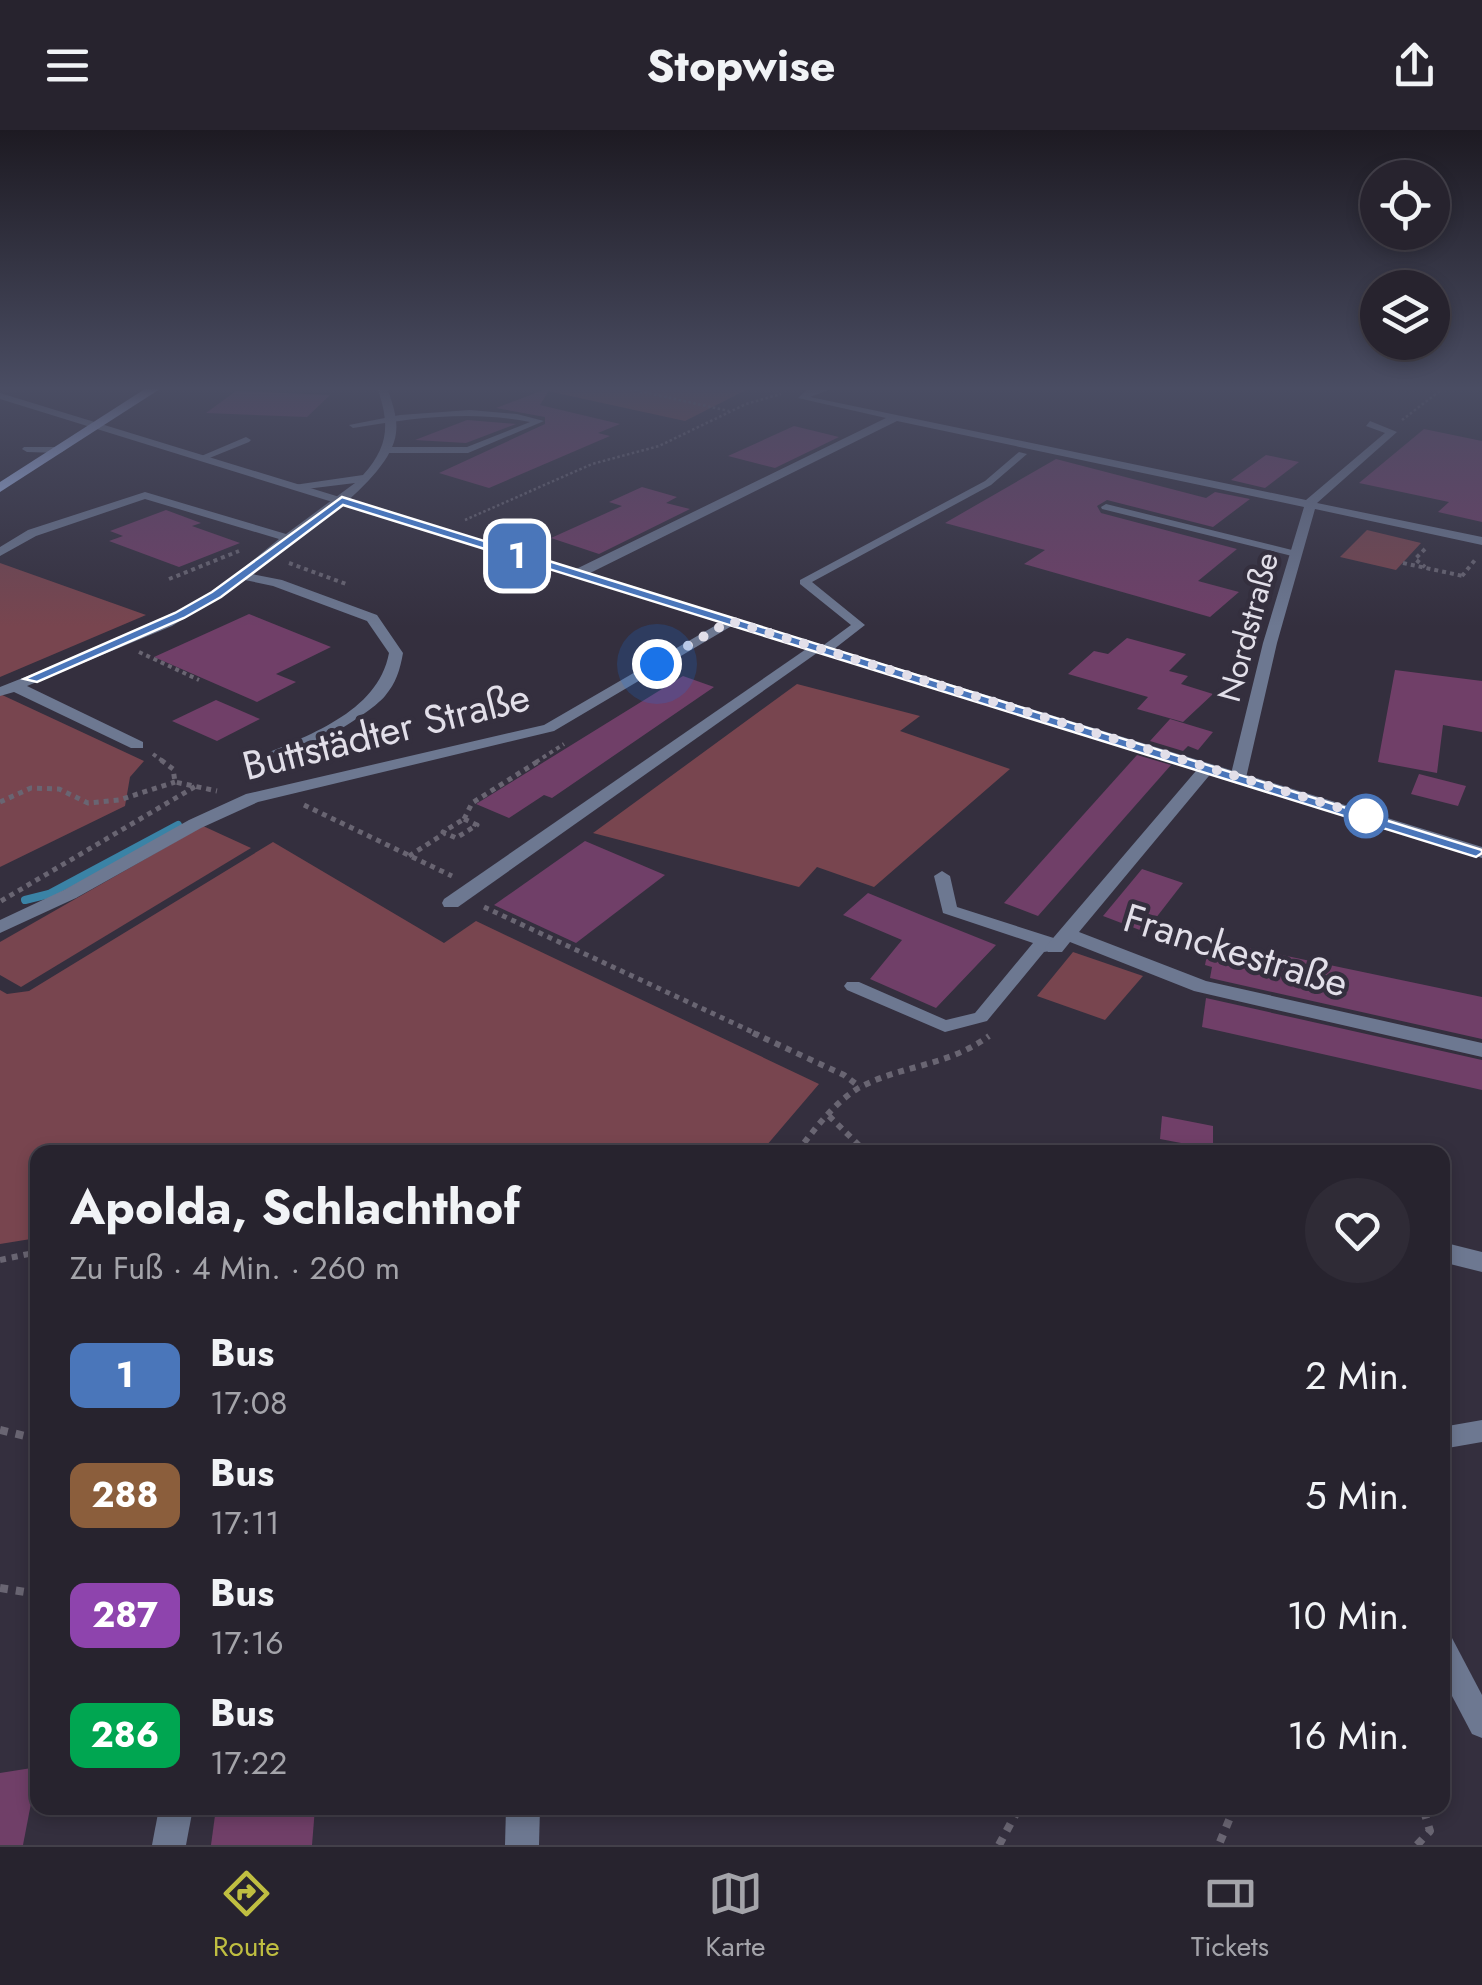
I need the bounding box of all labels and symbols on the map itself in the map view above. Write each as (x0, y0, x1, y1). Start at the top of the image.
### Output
line badge: 1 (484, 524, 550, 588)
street label: Nordstraße (1206, 547, 1290, 707)
your location (632, 639, 682, 689)
street label: Buttstädter Straße (236, 667, 536, 795)
unlabelled marker (1345, 795, 1387, 837)
street label: Franckestraße (1117, 888, 1355, 1012)

